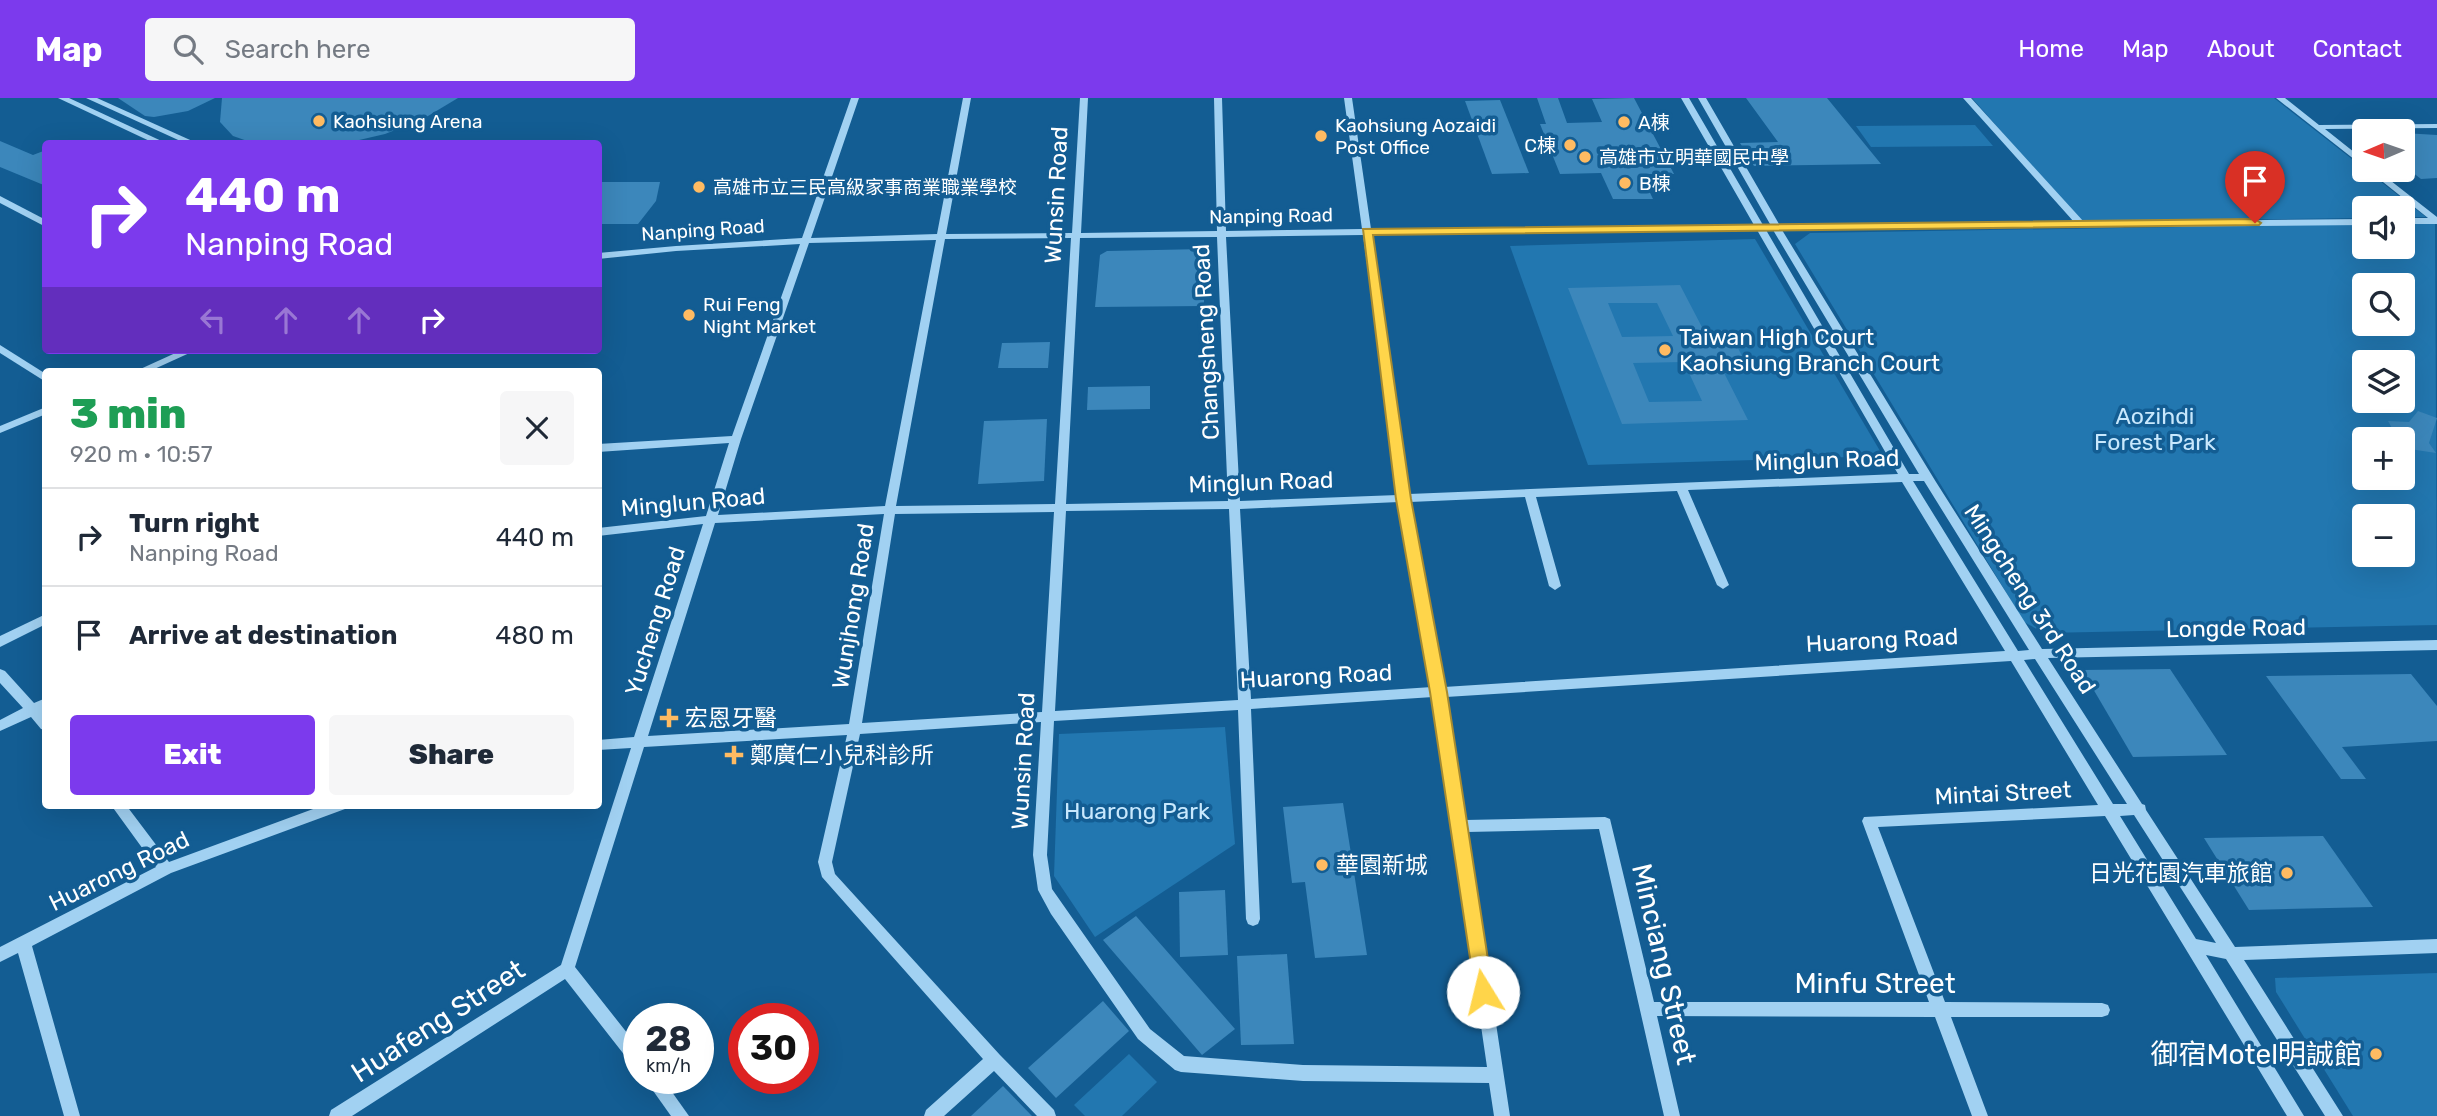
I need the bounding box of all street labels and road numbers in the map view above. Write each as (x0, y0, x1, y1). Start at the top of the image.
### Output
street label: Wunsin Road (1038, 126, 1074, 264)
street label: Nanping Road (1209, 203, 1333, 229)
street label: Nanping Road (641, 214, 765, 246)
street label: Changsheng Road (1187, 243, 1225, 441)
street label: Minglun Road (1754, 443, 1900, 477)
street label: Minglun Road (1188, 465, 1334, 499)
street label: Minglun Road (620, 482, 766, 522)
street label: Mingcheng 3rd Road (1958, 499, 2102, 699)
street label: Wunjhong Road (826, 521, 880, 691)
street label: Yucheng Road (619, 543, 691, 699)
street label: Longde Road (2166, 613, 2306, 643)
street label: Huarong Road (1805, 622, 1959, 658)
street label: Huarong Road (1239, 658, 1393, 694)
street label: Wunsin Road (1005, 692, 1041, 830)
street label: Mintai Street (1934, 775, 2072, 811)
street label: Huarong Road (44, 825, 194, 917)
street label: Minciang Street (1625, 860, 1703, 1068)
street label: Huafeng Street (345, 953, 531, 1089)
street label: Minfu Street (1794, 967, 1956, 1000)

